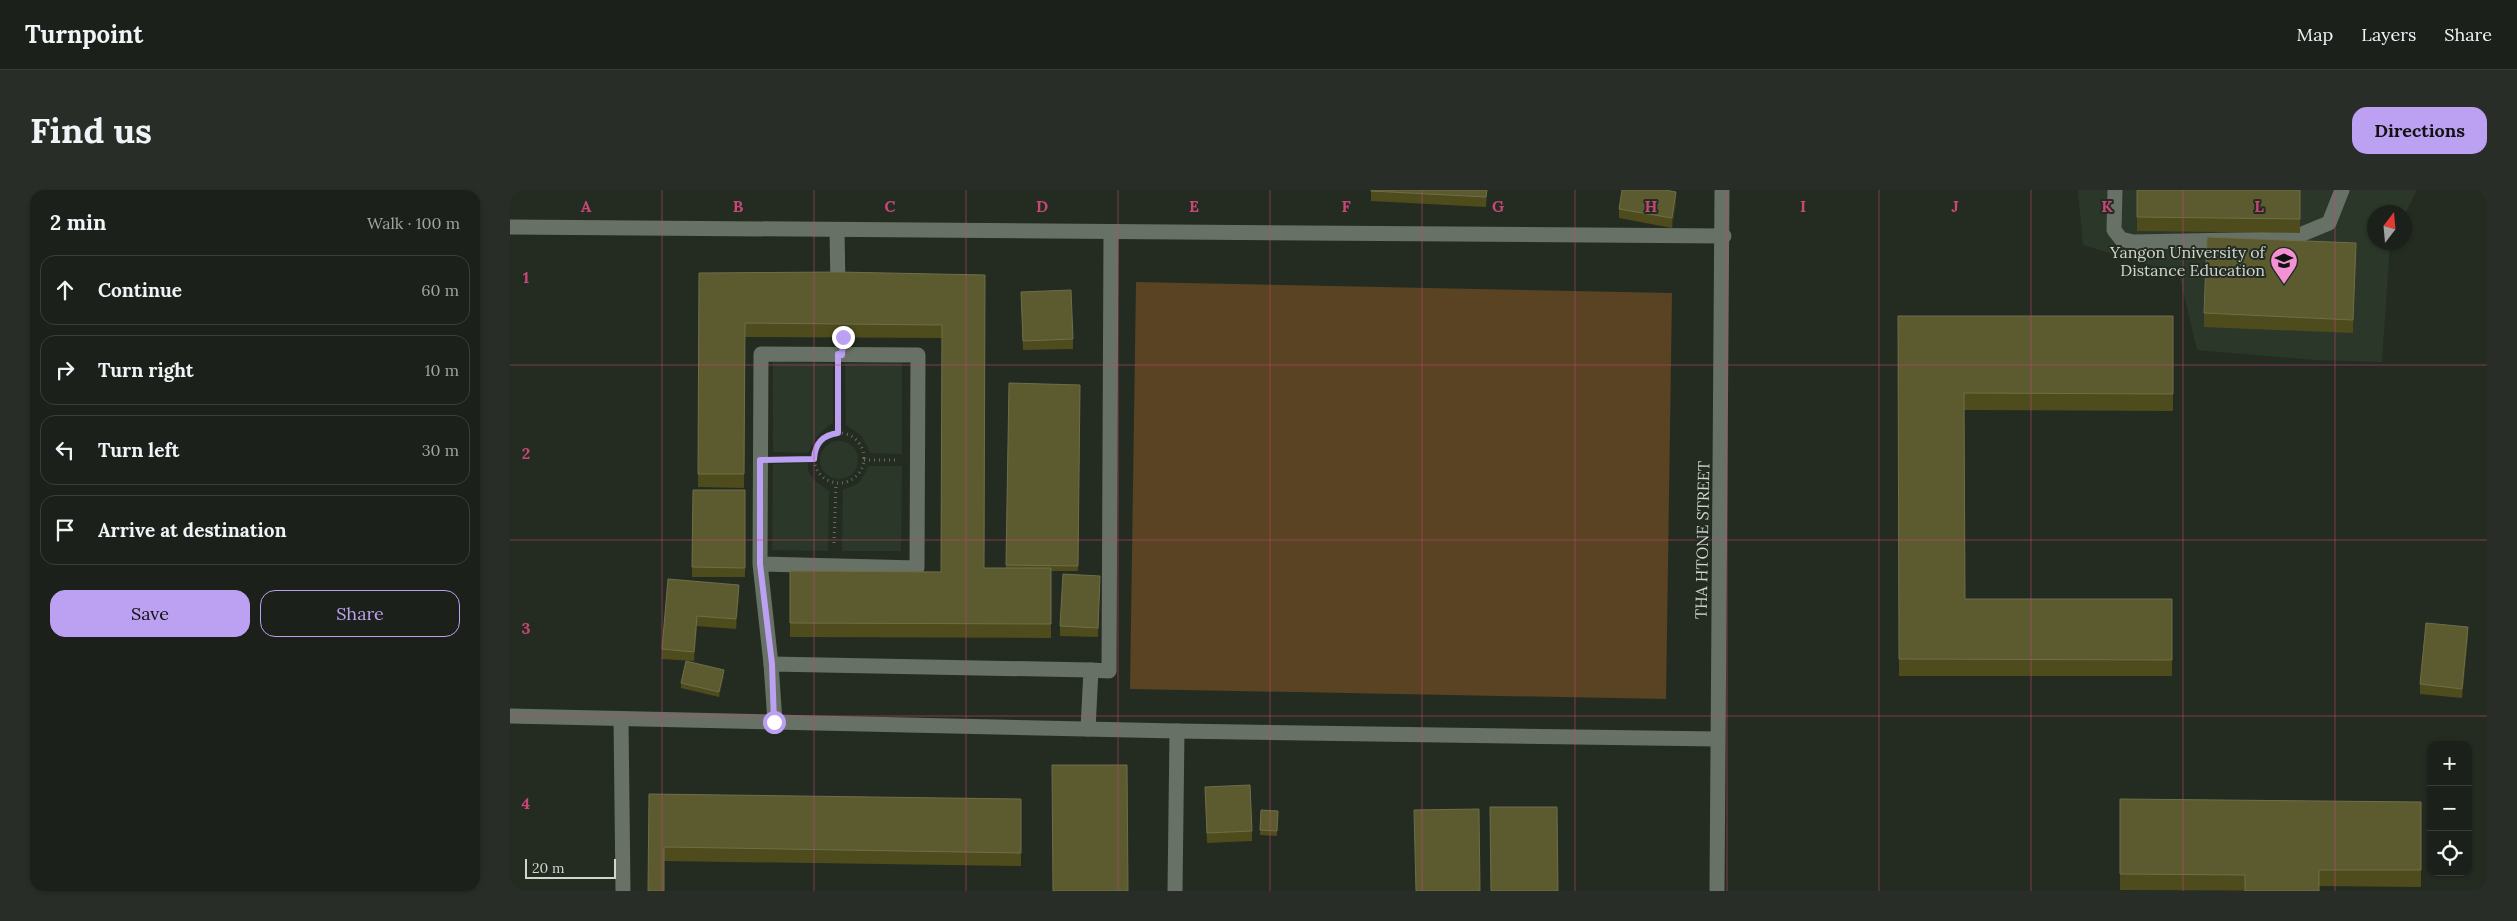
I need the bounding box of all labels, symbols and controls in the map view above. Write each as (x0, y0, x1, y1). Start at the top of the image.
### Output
text: Turnpoint (25, 19, 143, 50)
text: Map (2297, 23, 2333, 46)
text: Layers (2361, 23, 2416, 46)
text: Share (2444, 23, 2492, 46)
button: Directions (2352, 107, 2487, 154)
text: Find us (30, 108, 152, 153)
text: A (581, 196, 592, 216)
text: B (733, 196, 744, 216)
text: C (884, 196, 896, 216)
text: D (1036, 196, 1048, 216)
text: E (1189, 196, 1199, 216)
text: F (1341, 196, 1351, 216)
text: G (1492, 196, 1504, 216)
text: H (1645, 196, 1658, 216)
text: I (1800, 196, 1806, 216)
text: J (1951, 196, 1959, 216)
text: K (2101, 196, 2113, 216)
text: L (2254, 196, 2264, 216)
north arrow (2367, 205, 2412, 250)
text: 2 min (50, 209, 106, 236)
text: Walk · 100 m (367, 213, 460, 233)
place label: Yangon University of Distance Education (2109, 242, 2267, 280)
school or university icon: Yangon University of Distance Education (2269, 246, 2299, 285)
text: 1 (523, 267, 529, 287)
icon: ahead (51, 276, 79, 304)
text: Continue (98, 278, 182, 302)
text: 60 m (421, 280, 459, 300)
route end (832, 326, 855, 349)
icon: right (51, 356, 79, 384)
text: Turn right (98, 358, 194, 382)
text: 10 m (425, 360, 459, 380)
icon: left (51, 436, 79, 464)
text: Turn left (98, 438, 179, 462)
text: 30 m (422, 440, 459, 460)
text: 2 (522, 443, 530, 463)
street label: THA HTONE STREET (1691, 461, 1713, 619)
icon: arrive (51, 516, 79, 544)
text: Arrive at destination (98, 518, 287, 542)
button: Save (50, 590, 250, 637)
button: Share (260, 590, 460, 637)
text: 3 (522, 618, 531, 638)
route start (763, 711, 786, 734)
map controls (2427, 741, 2472, 876)
button: + (2427, 741, 2472, 786)
button: − (2427, 786, 2472, 831)
text: 4 (522, 793, 531, 813)
button: locate (2427, 831, 2472, 876)
scale bar (525, 856, 616, 879)
text: 20 m (532, 859, 564, 877)

